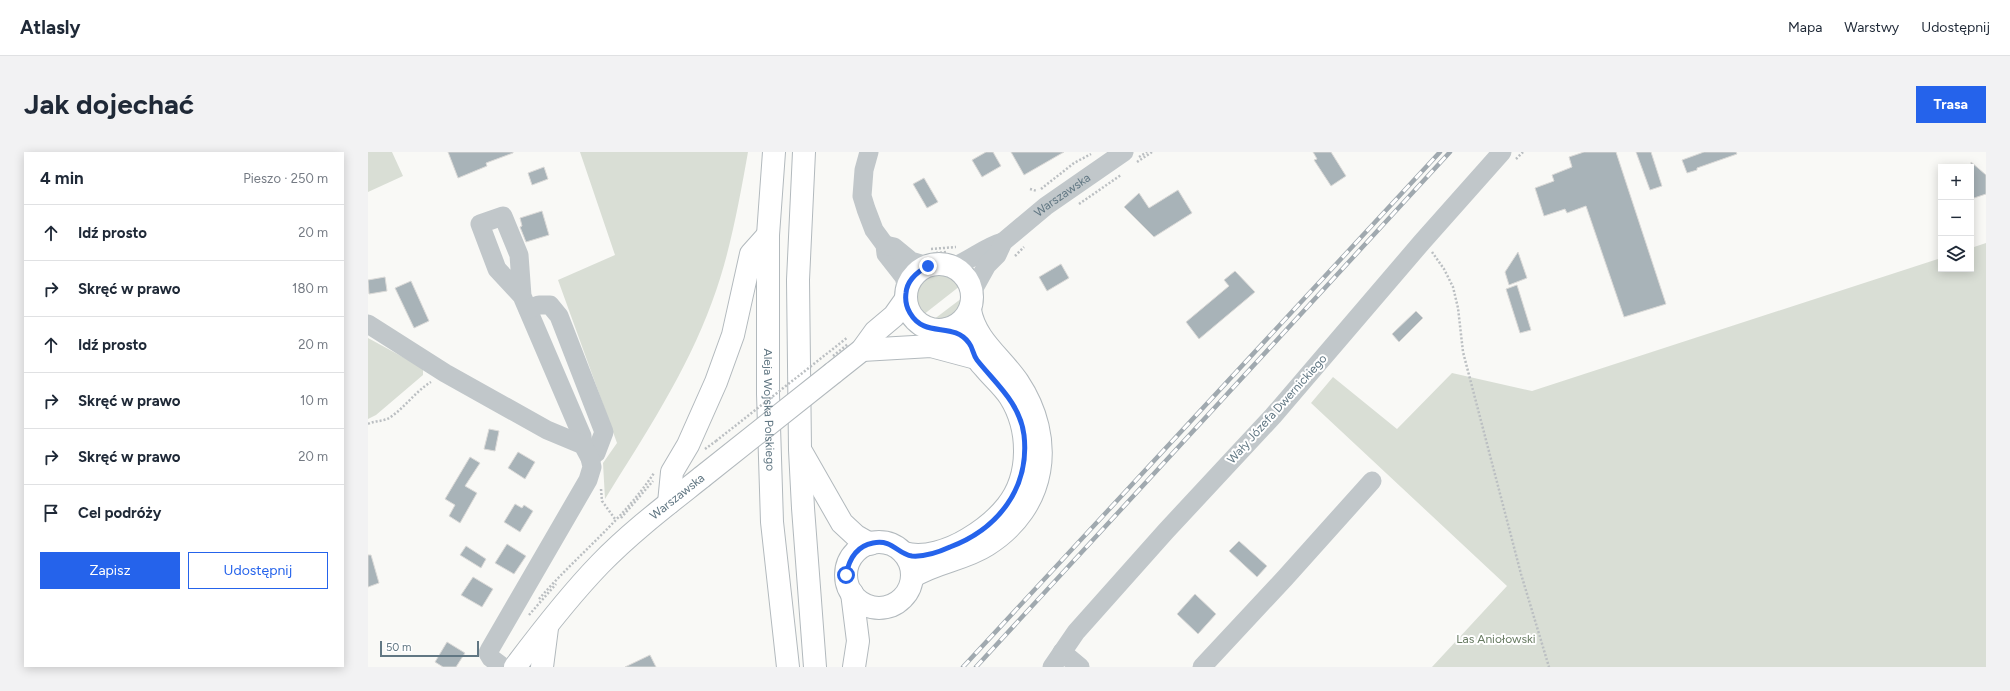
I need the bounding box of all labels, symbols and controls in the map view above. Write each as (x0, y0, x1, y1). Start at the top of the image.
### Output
text: Atlasly (20, 16, 80, 39)
text: Mapa (1788, 19, 1822, 36)
text: Warstwy (1844, 19, 1899, 36)
text: Udostępnij (1921, 19, 1990, 36)
button: Trasa (1916, 86, 1986, 123)
text: Jak dojechać (24, 87, 194, 121)
map controls (1938, 164, 1974, 272)
button: + (1938, 164, 1974, 200)
text: 4 min (40, 168, 84, 188)
street label: Warszawska (1031, 170, 1093, 220)
text: Pieszo · 250 m (243, 171, 328, 186)
button: − (1938, 200, 1974, 236)
icon: ahead (40, 222, 62, 244)
text: Idź prosto (78, 224, 147, 242)
text: 20 m (298, 225, 328, 240)
button: layers (1938, 236, 1974, 272)
route end (919, 257, 937, 275)
icon: right (40, 278, 62, 300)
text: Skręć w prawo (78, 280, 181, 298)
text: 180 m (292, 281, 328, 296)
icon: ahead (40, 334, 62, 356)
text: Idź prosto (78, 336, 147, 354)
text: 20 m (298, 337, 328, 352)
street label: Aleja Wojska Polskiego (761, 349, 777, 471)
street label: Wały Józefa Dwernickiego (1224, 351, 1330, 466)
icon: right (40, 390, 62, 412)
text: Skręć w prawo (78, 392, 181, 410)
text: 10 m (300, 393, 328, 408)
icon: right (40, 446, 62, 468)
text: Skręć w prawo (78, 448, 181, 466)
text: 20 m (298, 449, 328, 464)
street label: Warszawska (647, 471, 707, 523)
icon: arrive (40, 502, 62, 524)
text: Cel podróży (78, 504, 161, 522)
button: Zapisz (40, 552, 180, 589)
button: Udostępnij (188, 552, 328, 589)
route start (837, 566, 855, 584)
park label: Las Aniołowski (1456, 632, 1536, 646)
scale bar (380, 639, 479, 658)
text: 50 m (386, 641, 411, 654)

